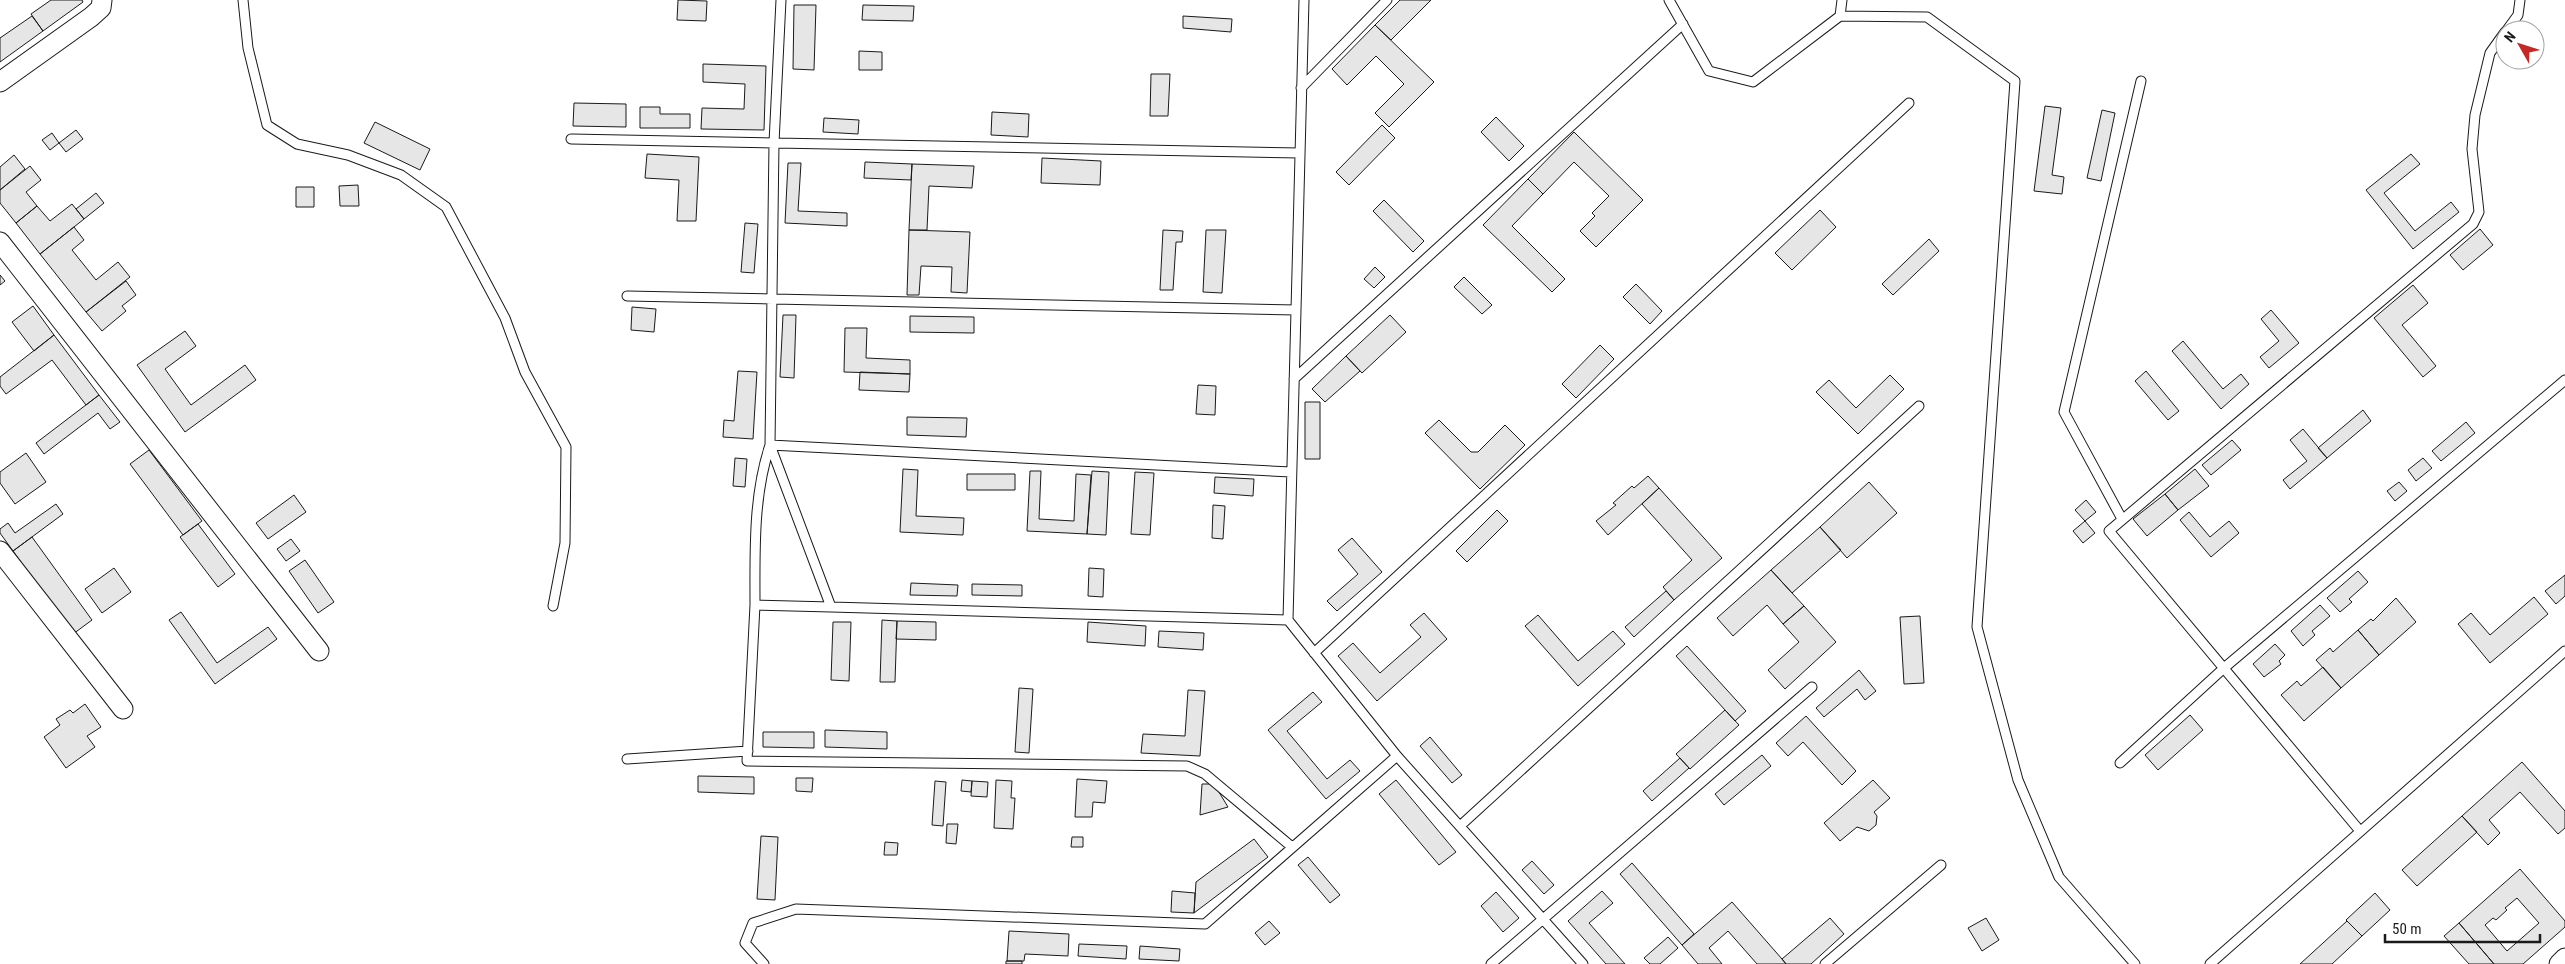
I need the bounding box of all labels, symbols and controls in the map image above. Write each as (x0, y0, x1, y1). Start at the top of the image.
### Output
north arrow (2495, 20, 2545, 70)
text: N (2501, 28, 2519, 45)
scale bar (2385, 912, 2540, 944)
text: 50 m (2392, 920, 2422, 938)

